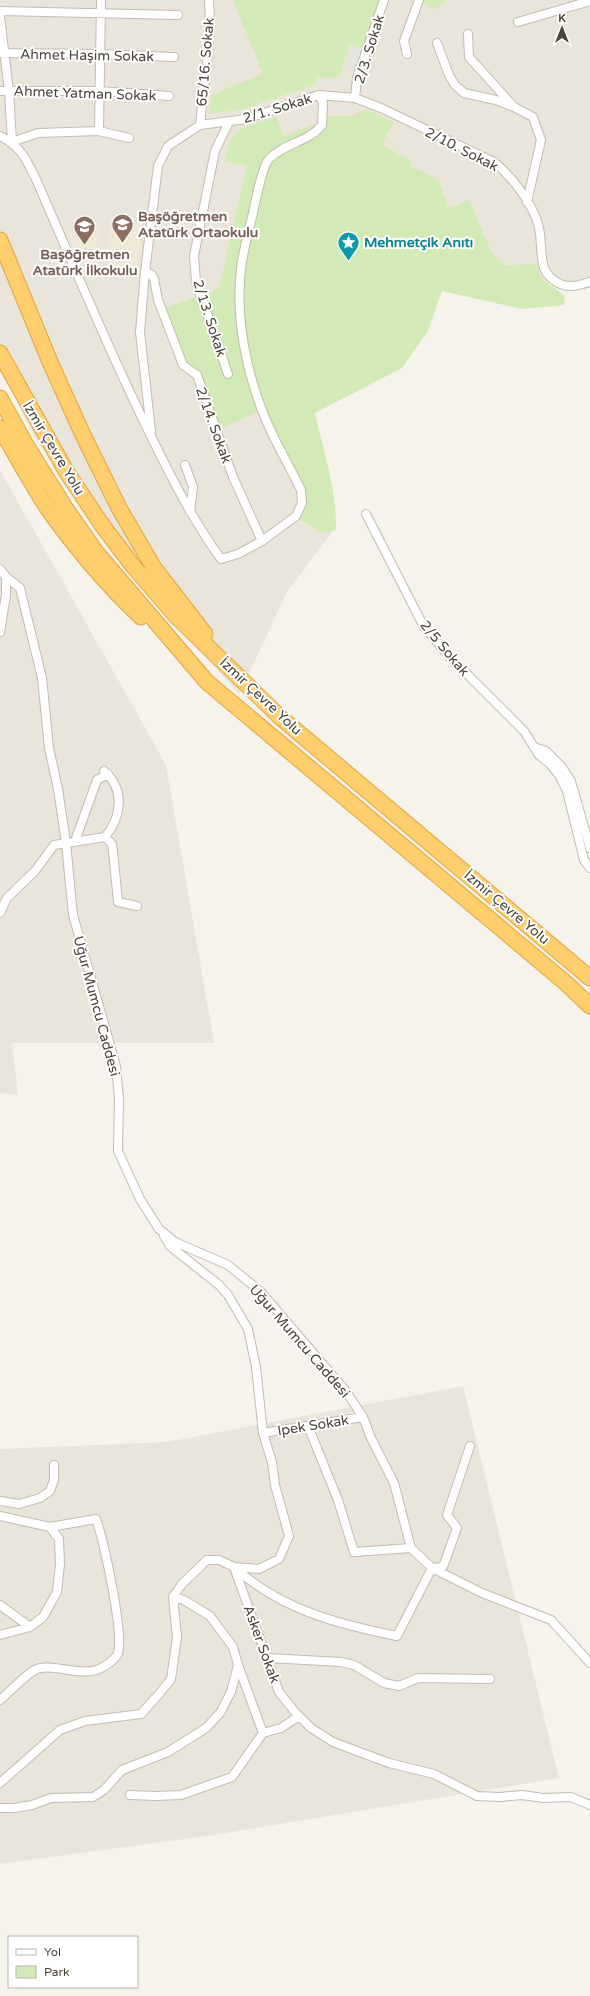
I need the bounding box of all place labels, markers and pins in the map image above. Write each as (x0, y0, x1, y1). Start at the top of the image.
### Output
place label: Başöğretmen Atatürk Ortaokulu (138, 208, 258, 241)
school or university icon: Başöğretmen Atatürk Ortaokulu (110, 211, 136, 244)
school or university icon: Başöğretmen Atatürk İlkokulu (72, 213, 98, 246)
place icon: Mehmetçik Anıtı (335, 229, 361, 262)
place label: Mehmetçik Anıtı (364, 234, 473, 251)
place label: Başöğretmen Atatürk İlkokulu (32, 246, 138, 279)

